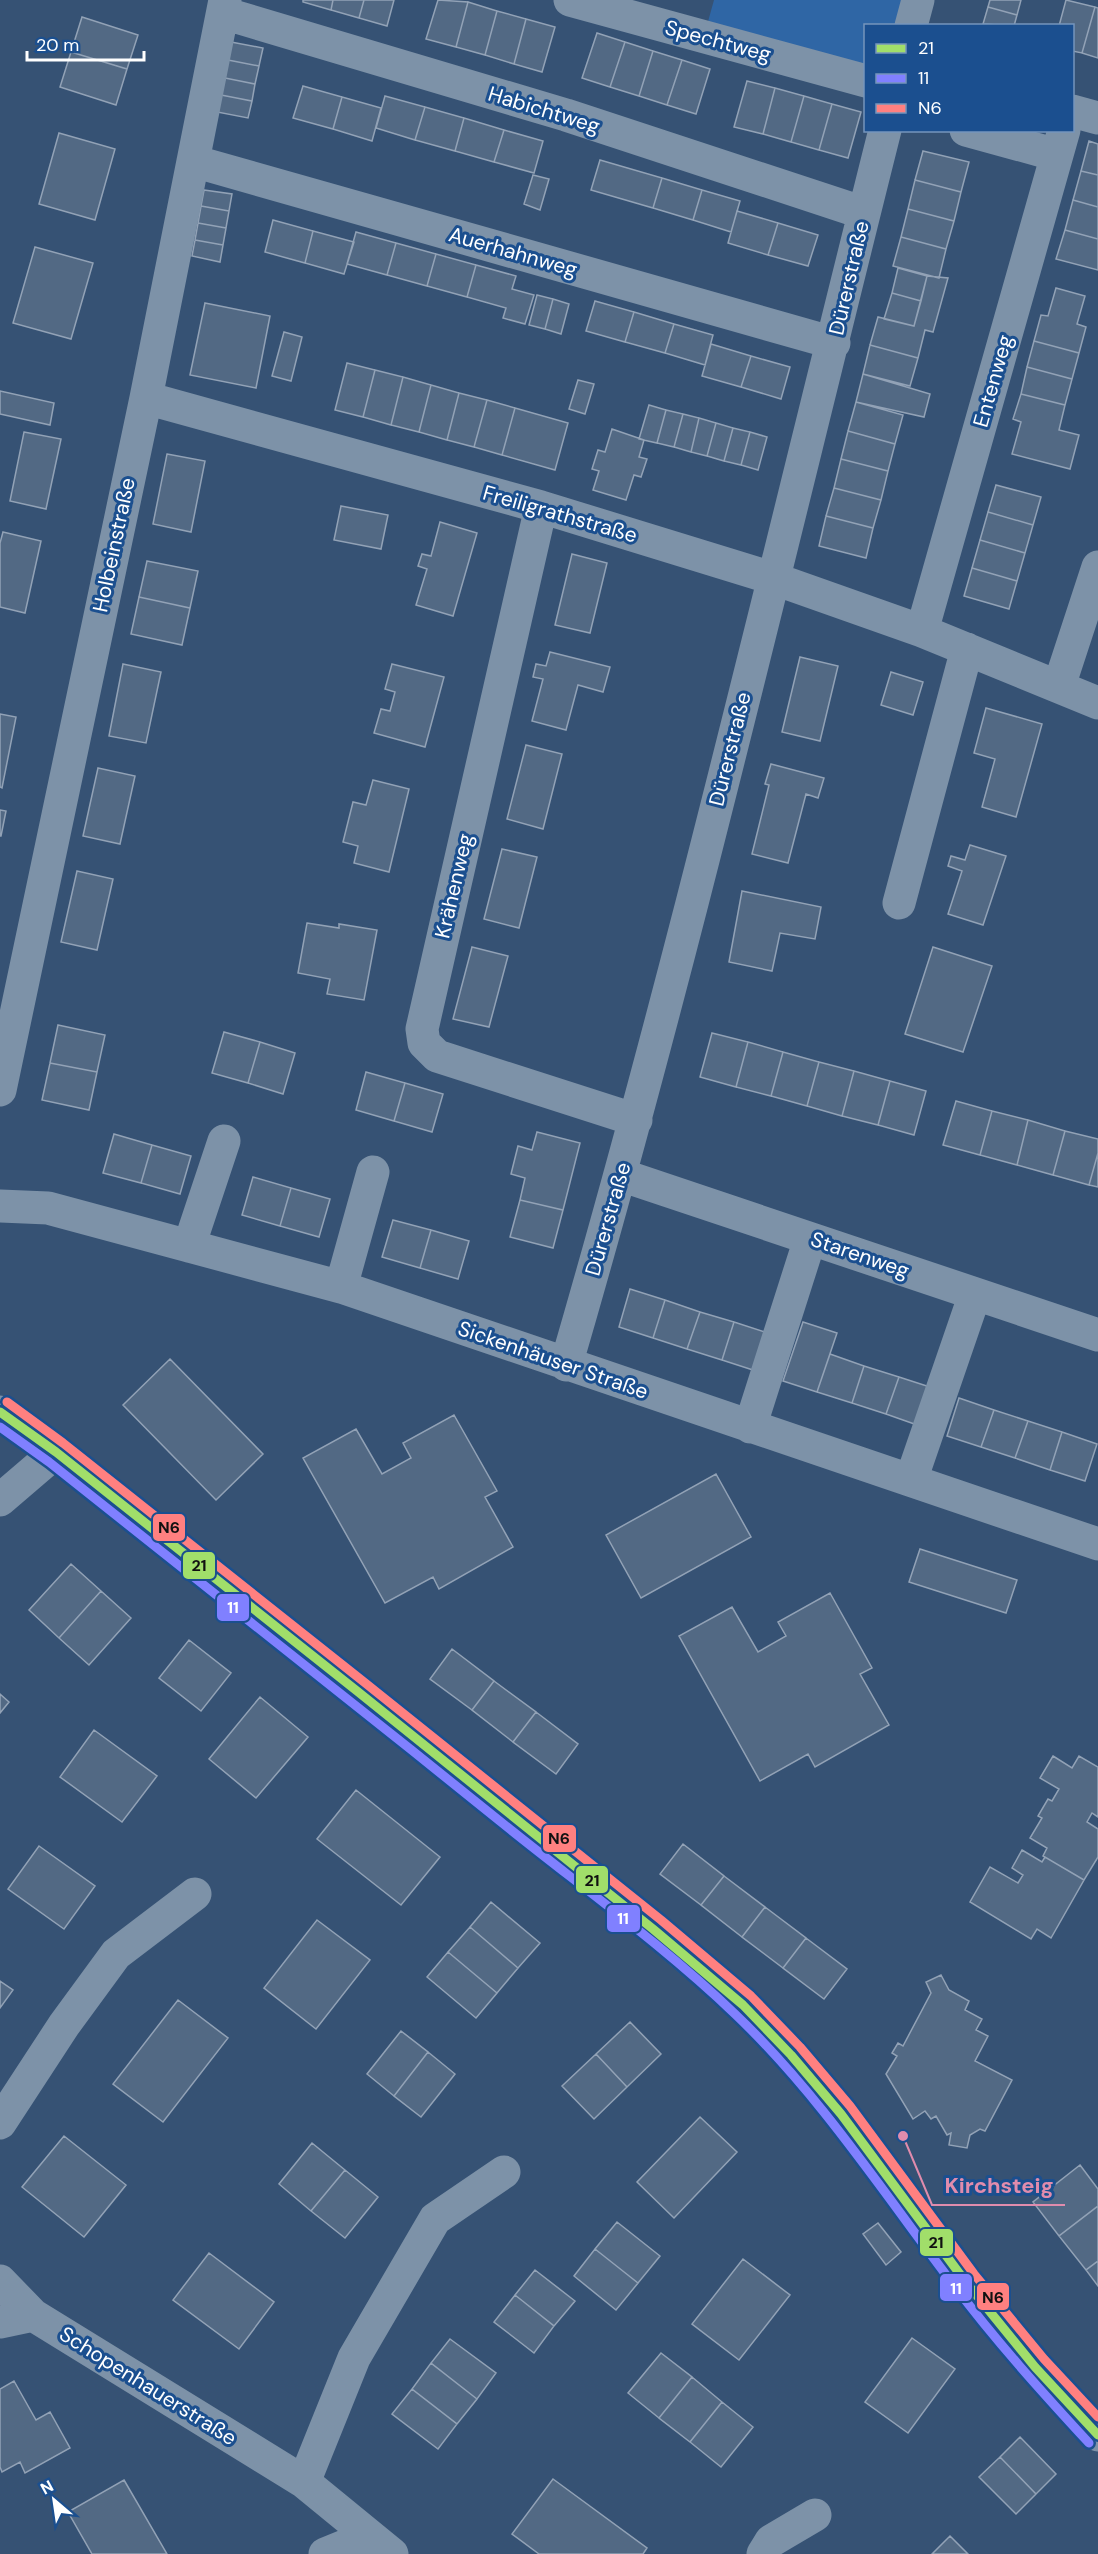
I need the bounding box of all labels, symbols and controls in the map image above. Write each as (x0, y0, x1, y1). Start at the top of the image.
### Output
street label: Spechtweg (662, 13, 774, 69)
scale bar (27, 24, 144, 62)
legend (864, 24, 1074, 132)
text: 20 m (36, 33, 79, 57)
text: 21 (918, 36, 934, 60)
text: 11 (918, 66, 929, 90)
street label: Habichtweg (485, 80, 604, 140)
text: N6 (918, 96, 942, 120)
street label: Dürerstraße (822, 218, 876, 338)
street label: Auerhahnweg (446, 220, 581, 284)
street label: Entenweg (966, 331, 1020, 431)
street label: Holbeinstraße (86, 475, 142, 615)
street label: Freiligrathstraße (480, 479, 640, 549)
street label: Dürerstraße (702, 689, 758, 809)
street label: Krähenweg (428, 831, 480, 941)
street label: Dürerstraße (578, 1159, 638, 1279)
street label: Starenweg (807, 1225, 913, 1285)
street label: Sickenhäuser Straße (454, 1314, 652, 1406)
line badge: N6 (152, 1513, 186, 1542)
text: N6 (158, 1517, 180, 1538)
line badge: 21 (182, 1551, 216, 1580)
text: 21 (191, 1555, 207, 1576)
line badge: 11 (216, 1593, 250, 1622)
text: 11 (227, 1597, 239, 1618)
line badge: N6 (542, 1824, 577, 1853)
text: N6 (548, 1828, 570, 1849)
line badge: 21 (575, 1865, 609, 1894)
text: 21 (584, 1870, 600, 1891)
line badge: 11 (606, 1904, 641, 1933)
text: 11 (617, 1908, 629, 1929)
callout: Kirchsteig (932, 2165, 1065, 2205)
text: Kirchsteig (944, 2171, 1054, 2200)
line badge: 21 (919, 2228, 954, 2257)
text: 21 (928, 2232, 944, 2253)
line badge: 11 (939, 2273, 973, 2302)
text: 11 (950, 2278, 962, 2299)
line badge: N6 (976, 2282, 1010, 2311)
text: N6 (982, 2287, 1004, 2308)
street label: Schopenhauerstraße (54, 2320, 242, 2452)
north arrow (24, 2470, 84, 2530)
text: N (37, 2475, 57, 2499)

